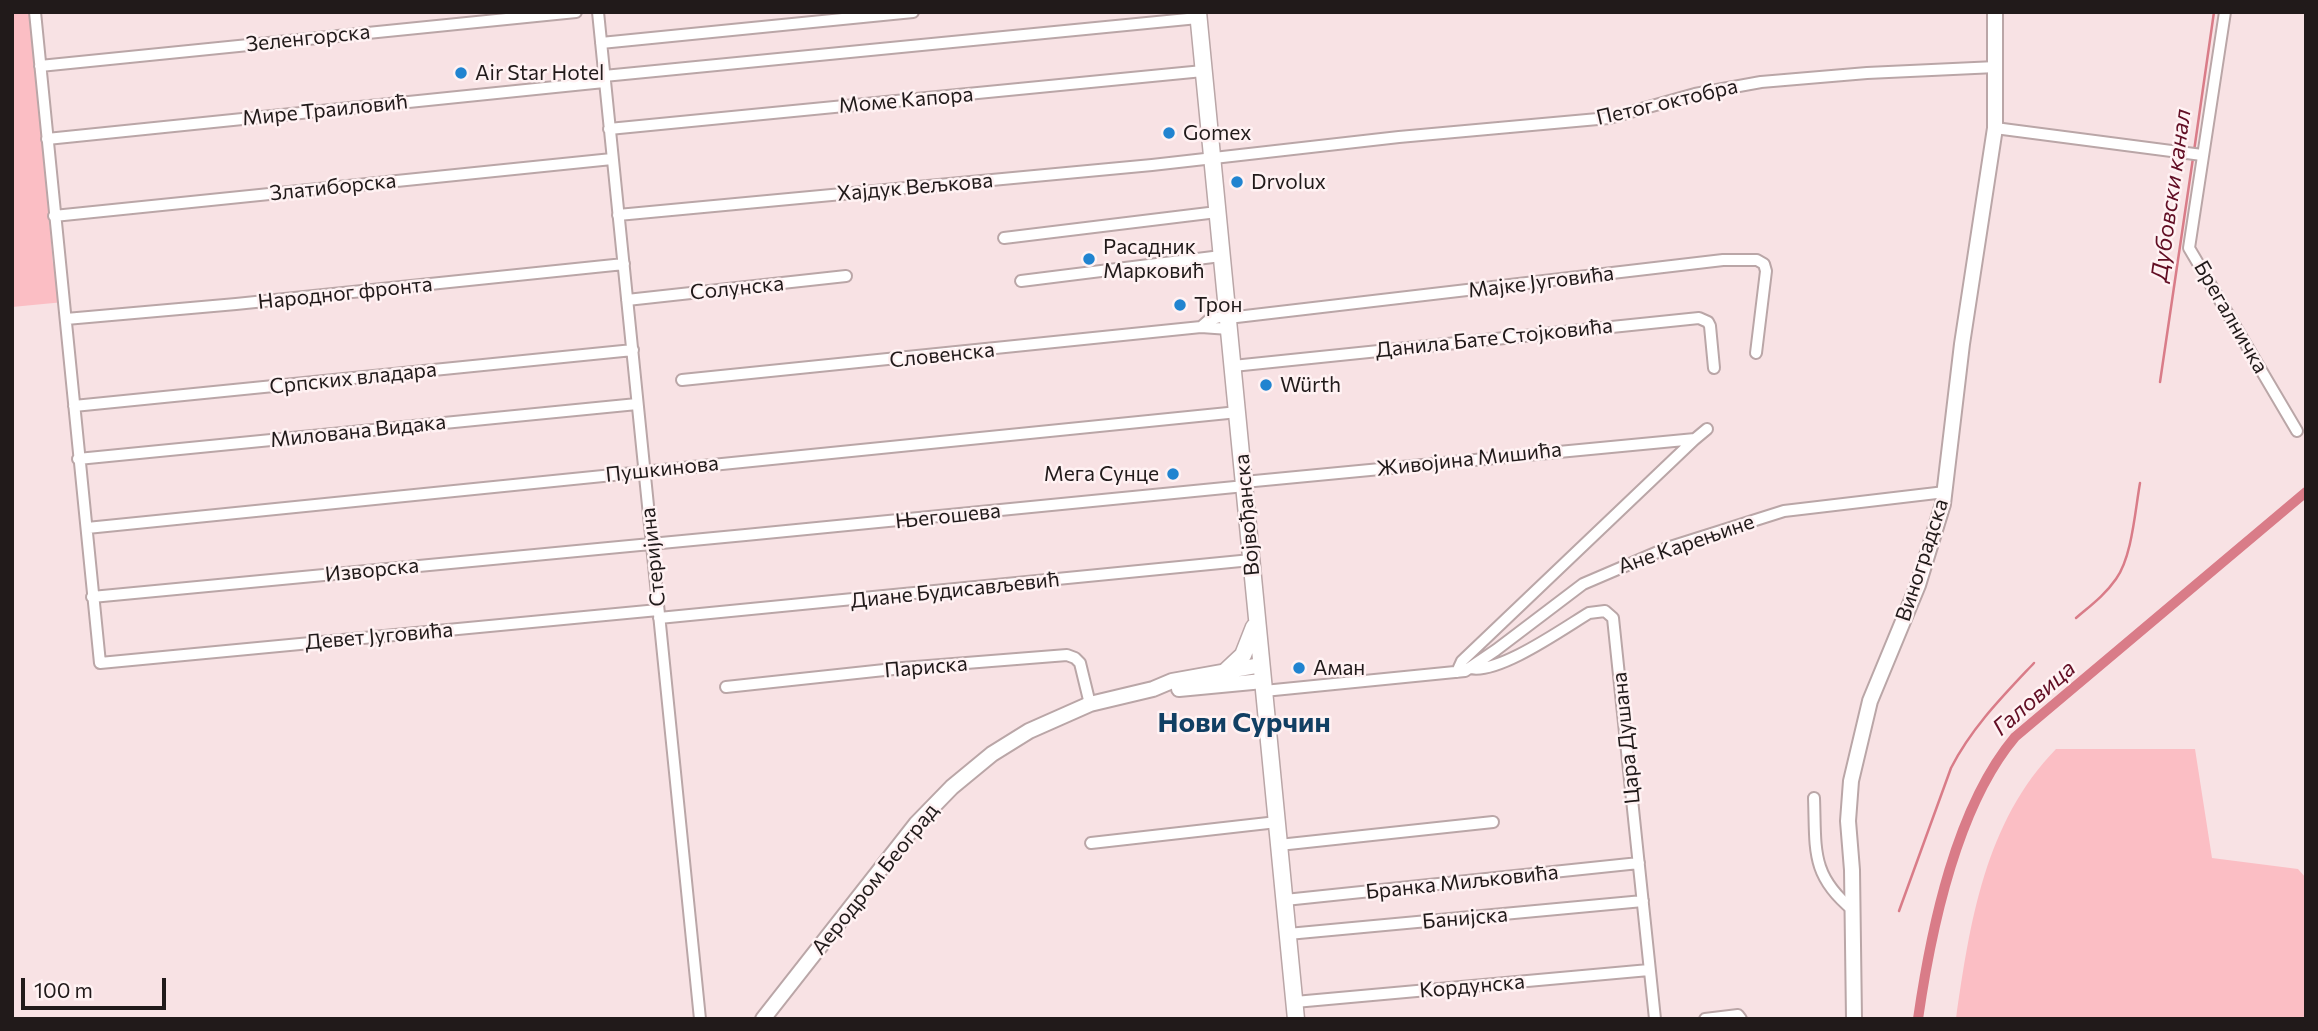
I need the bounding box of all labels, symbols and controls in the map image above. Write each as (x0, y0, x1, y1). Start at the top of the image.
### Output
street label: Зеленгорска (245, 19, 371, 57)
place label: Air Star Hotel (475, 60, 604, 86)
marker: Air Star Hotel (453, 65, 469, 81)
street label: Петог октобра (1594, 74, 1740, 130)
street label: Моме Капора (838, 82, 974, 118)
street label: Мире Траиловић (241, 89, 409, 131)
water label: Дубовски канал (2145, 107, 2197, 283)
place label: Gomex (1183, 120, 1252, 146)
marker: Gomex (1161, 125, 1177, 141)
street label: Златиборска (269, 168, 397, 206)
street label: Хајдук Вељкова (836, 168, 994, 206)
place label: Drvolux (1251, 169, 1326, 195)
marker: Drvolux (1229, 174, 1245, 190)
place label: Расадник Марковић (1103, 234, 1205, 284)
marker: Расадник Марковић (1081, 251, 1097, 267)
street label: Брегалничка (2189, 256, 2273, 378)
street label: Мајке Југовића (1467, 261, 1615, 303)
street label: Народног фронта (256, 271, 434, 315)
street label: Солунска (689, 271, 785, 305)
place label: Трон (1194, 292, 1242, 318)
marker: Трон (1172, 297, 1188, 313)
street label: Данила Бате Стојковића (1374, 313, 1614, 363)
street label: Словенска (888, 337, 996, 373)
street label: Српских владара (268, 357, 438, 399)
place label: Würth (1280, 372, 1341, 398)
marker: Würth (1258, 377, 1274, 393)
street label: Милована Видака (269, 409, 447, 453)
street label: Живојина Мишића (1375, 437, 1563, 481)
street label: Пушкинова (604, 451, 720, 487)
street label: Војвођанска (1229, 453, 1265, 577)
place label: Мега Сунце (1044, 461, 1159, 487)
marker: Мега Сунце (1165, 466, 1181, 482)
street label: Виноградска (1890, 496, 1954, 624)
street label: Његошева (894, 498, 1002, 534)
street label: Стеријина (635, 506, 671, 608)
street label: Ане Карењине (1615, 509, 1757, 579)
street label: Изворска (324, 553, 420, 587)
street label: Диане Будисављевић (849, 566, 1061, 614)
street label: Девет Југовића (304, 617, 454, 655)
street label: Париска (883, 651, 969, 683)
place label: Аман (1313, 655, 1365, 681)
water label: Галовица (1987, 655, 2081, 741)
marker: Аман (1291, 660, 1307, 676)
street label: Цара Душана (1607, 671, 1645, 805)
district label: Нови Сурчин (1157, 706, 1331, 740)
street label: Аеродром Београд (806, 798, 944, 960)
street label: Бранка Миљковића (1364, 859, 1560, 905)
street label: Банијска (1421, 902, 1509, 934)
scale bar (24, 964, 170, 1008)
street label: Кордунска (1418, 969, 1526, 1003)
text: 100 m (34, 977, 93, 1002)

